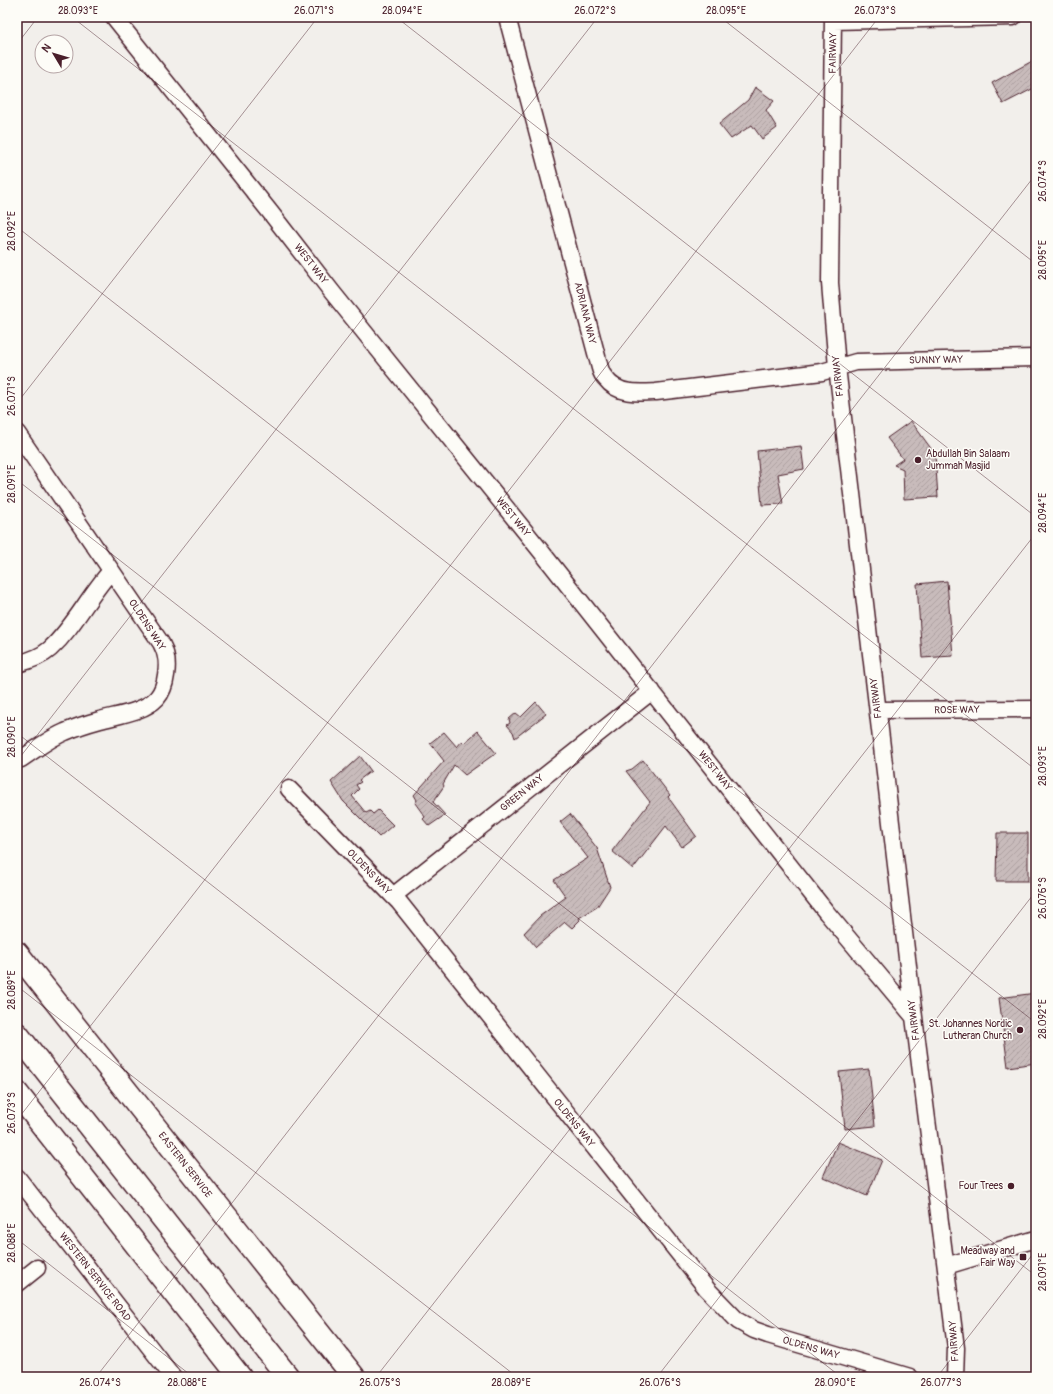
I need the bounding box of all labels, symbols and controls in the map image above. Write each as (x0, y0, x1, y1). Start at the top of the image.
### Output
text: 28.093°E (58, 5, 98, 17)
text: 26.071°S (294, 5, 334, 17)
text: 28.094°E (382, 5, 422, 17)
text: 26.072°S (574, 5, 616, 17)
text: 28.095°E (706, 5, 746, 17)
text: 26.073°S (854, 5, 896, 17)
street label: FAIRWAY (827, 32, 839, 74)
north arrow (34, 34, 74, 74)
text: N (39, 41, 54, 55)
text: 26.074°S (1037, 160, 1049, 202)
text: 28.092°E (6, 211, 18, 251)
text: 28.095°E (1037, 240, 1049, 280)
street label: WEST WAY (292, 242, 330, 287)
street label: ADRIANA WAY (571, 281, 599, 345)
street label: SUNNY WAY (909, 354, 963, 366)
street label: FAIRWAY (830, 355, 846, 397)
text: 26.071°S (6, 376, 18, 416)
place label: Abdullah Bin Salaam Jummah Masjid (926, 448, 1010, 472)
marker: Abdullah Bin Salaam Jummah Masjid (913, 455, 923, 465)
text: 28.091°E (6, 465, 18, 503)
text: 28.094°E (1037, 493, 1049, 533)
street label: WEST WAY (493, 495, 533, 539)
street label: OLDENS WAY (126, 597, 168, 653)
street label: FAIRWAY (868, 677, 884, 719)
street label: ROSE WAY (934, 704, 980, 716)
text: 28.090°E (6, 716, 18, 758)
text: 28.093°E (1037, 746, 1049, 786)
street label: WEST WAY (696, 749, 734, 794)
street label: GREEN WAY (498, 772, 546, 814)
street label: OLDENS WAY (344, 847, 394, 897)
text: 26.076°S (1037, 877, 1049, 919)
text: 28.089°E (6, 970, 18, 1010)
street label: FAIRWAY (906, 999, 922, 1041)
text: 28.092°E (1037, 999, 1049, 1039)
place label: St. Johannes Nordic Lutheran Church (928, 1018, 1012, 1042)
marker: St. Johannes Nordic Lutheran Church (1015, 1025, 1025, 1035)
text: 26.073°S (6, 1092, 18, 1134)
street label: OLDENS WAY (551, 1096, 597, 1150)
street label: EASTERN SERVICE (156, 1130, 214, 1200)
place label: Four Trees (958, 1180, 1004, 1192)
marker: Four Trees (1006, 1181, 1016, 1191)
text: 28.088°E (6, 1223, 18, 1263)
street label: WESTERN SERVICE ROAD (57, 1230, 133, 1324)
place label: Meadway and Fair Way (961, 1245, 1016, 1269)
marker: Meadway and Fair Way (1018, 1252, 1028, 1262)
text: 28.091°E (1037, 1253, 1049, 1291)
street label: FAIRWAY (947, 1320, 961, 1362)
street label: OLDENS WAY (781, 1334, 841, 1362)
text: 26.074°S (79, 1377, 121, 1389)
text: 28.088°E (167, 1377, 207, 1389)
text: 26.075°S (359, 1377, 401, 1389)
text: 28.089°E (491, 1377, 531, 1389)
text: 26.076°S (639, 1377, 681, 1389)
text: 28.090°E (814, 1377, 856, 1389)
text: 26.077°S (920, 1377, 962, 1389)

